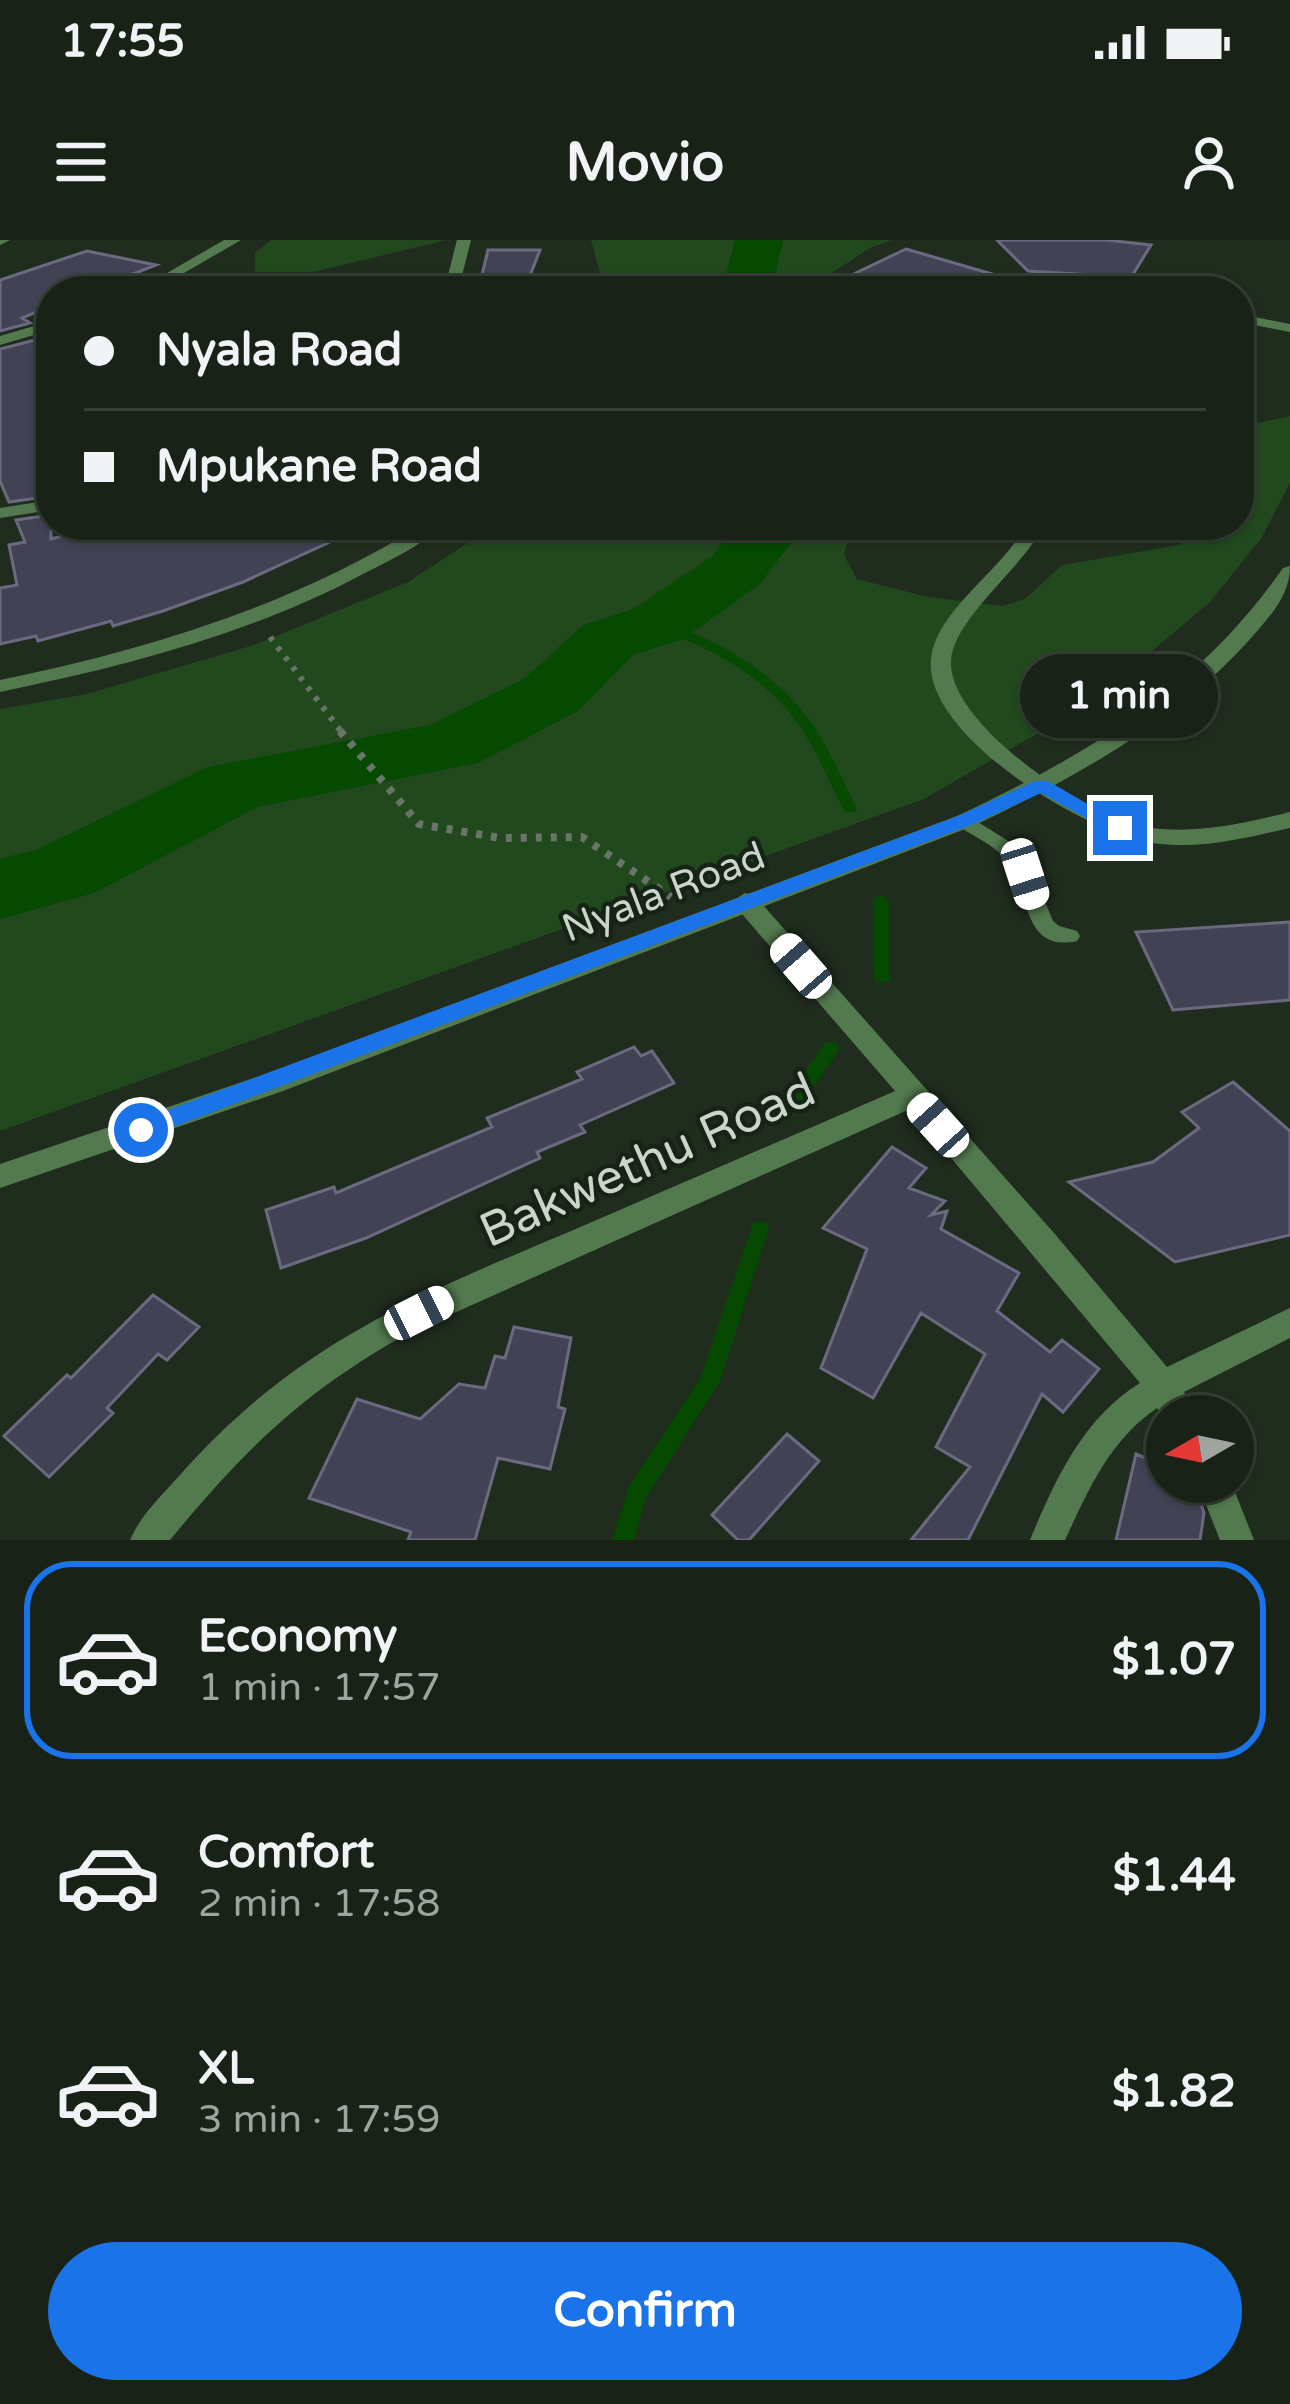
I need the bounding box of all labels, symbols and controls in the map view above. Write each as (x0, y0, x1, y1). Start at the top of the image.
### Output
text: 17:55 (60, 15, 185, 69)
icon: menu (48, 129, 114, 195)
icon: person (1176, 129, 1242, 195)
text: Movio (566, 130, 724, 195)
text: Nyala Road (156, 324, 402, 378)
text: Mpukane Road (156, 440, 482, 494)
callout: 1 min (1021, 654, 1219, 738)
text: 1 min (1067, 672, 1171, 719)
route end (1093, 801, 1147, 855)
street label: Nyala Road (556, 832, 772, 953)
car (997, 834, 1053, 914)
car (764, 927, 838, 1005)
street label: Bakwethu Road (471, 1061, 824, 1261)
car (901, 1086, 975, 1164)
route start (114, 1103, 168, 1157)
car (379, 1281, 459, 1345)
north arrow (1146, 1395, 1254, 1503)
map controls (1146, 1395, 1254, 1503)
icon: car (54, 1606, 162, 1714)
text: Economy (198, 1610, 397, 1664)
text: $1.07 (1112, 1633, 1236, 1687)
text: 1 min · 17:57 (198, 1664, 440, 1711)
icon: car (54, 1822, 162, 1930)
text: Comfort (198, 1826, 374, 1880)
text: $1.44 (1113, 1849, 1236, 1903)
text: 2 min · 17:58 (198, 1880, 440, 1927)
icon: car (54, 2038, 162, 2146)
text: XL (198, 2042, 254, 2096)
text: $1.82 (1112, 2065, 1236, 2119)
text: 3 min · 17:59 (198, 2096, 440, 2143)
button: Confirm (48, 2242, 1242, 2380)

